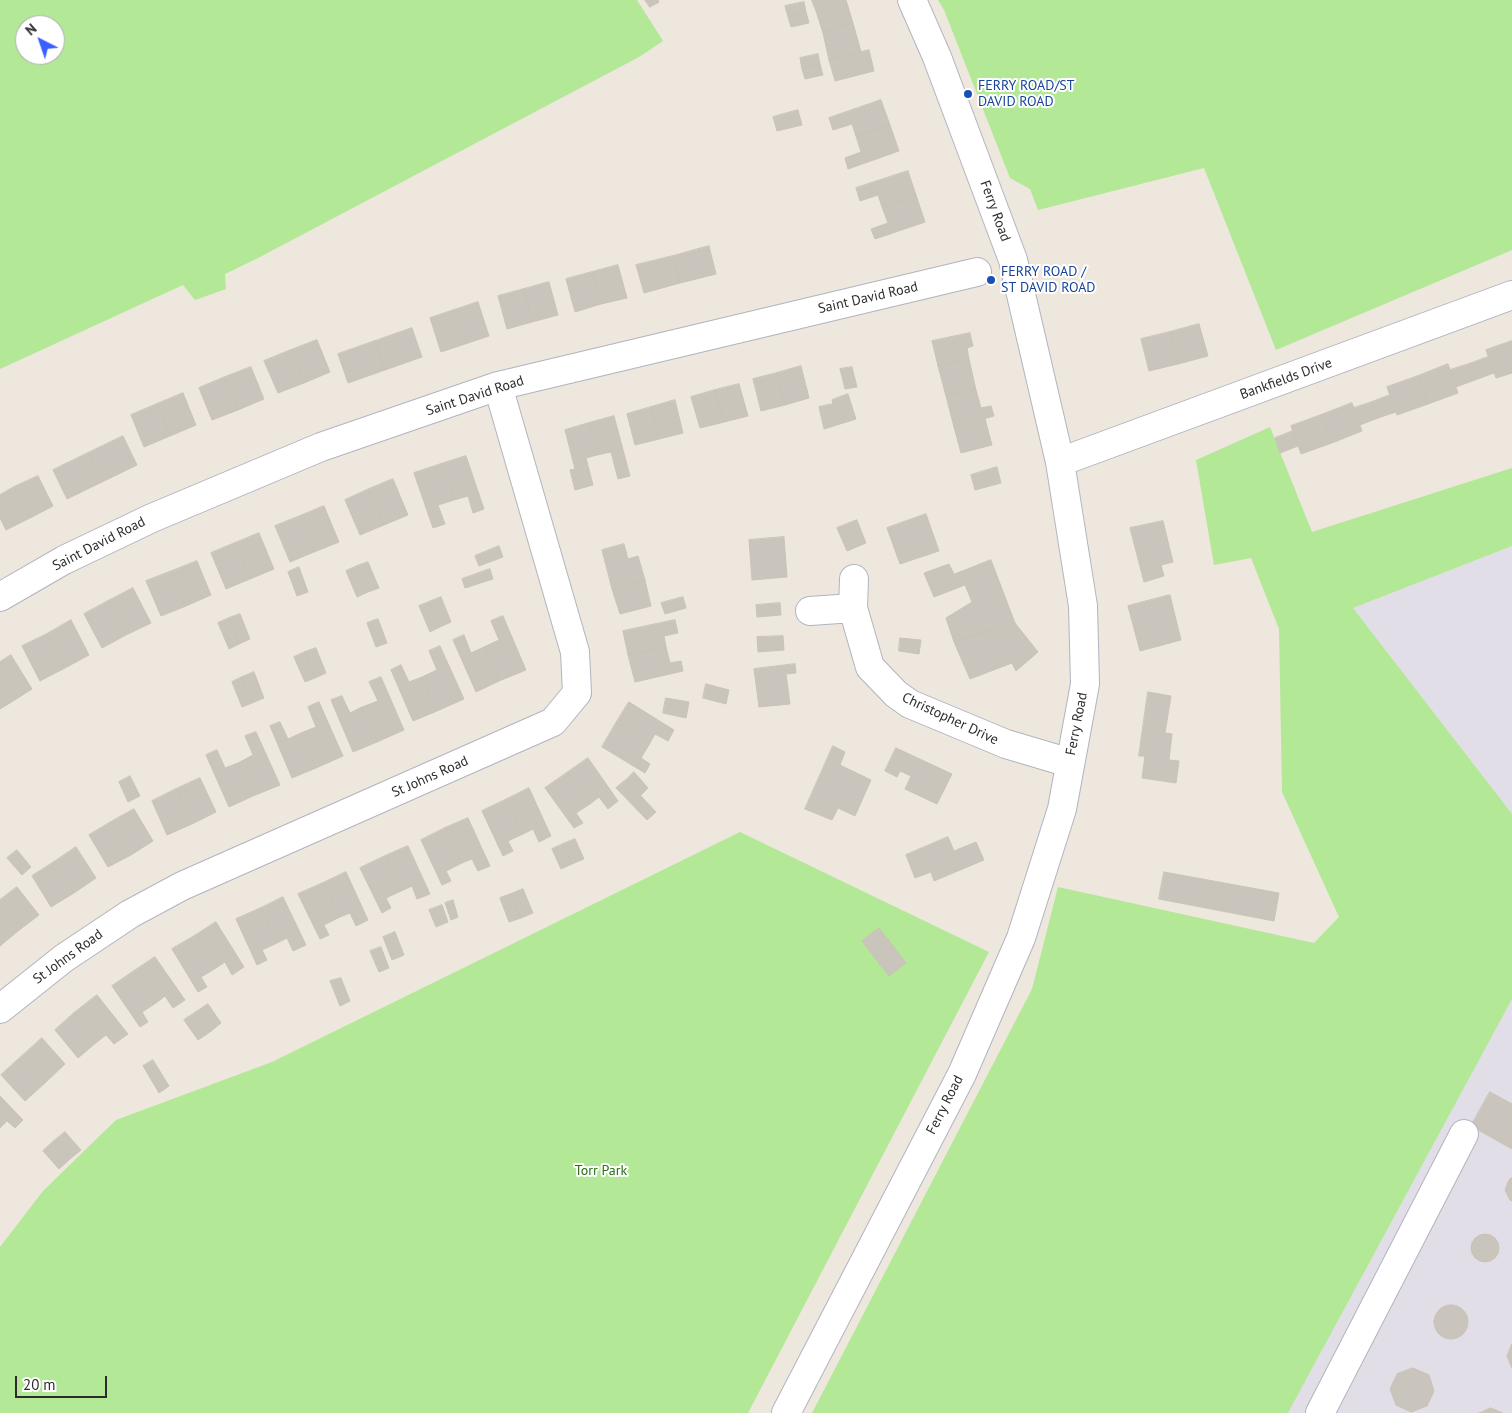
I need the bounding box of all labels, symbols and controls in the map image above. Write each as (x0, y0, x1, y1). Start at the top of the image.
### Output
north arrow (15, 15, 65, 65)
text: N (21, 20, 40, 39)
place label: FERRY ROAD/ST DAVID ROAD (978, 78, 1075, 110)
marker: FERRY ROAD/ST DAVID ROAD (962, 88, 974, 100)
street label: Ferry Road (976, 178, 1014, 244)
place label: FERRY ROAD / ST DAVID ROAD (1001, 264, 1096, 296)
marker: FERRY ROAD / ST DAVID ROAD (985, 274, 997, 286)
street label: Saint David Road (817, 278, 919, 318)
street label: Bankfields Drive (1238, 355, 1334, 403)
street label: Saint David Road (424, 372, 526, 420)
street label: Saint David Road (50, 513, 148, 575)
street label: Christopher Drive (899, 689, 1001, 749)
street label: Ferry Road (1063, 691, 1091, 757)
street label: St Johns Road (389, 753, 471, 801)
street label: St Johns Road (30, 926, 106, 988)
street label: Ferry Road (923, 1073, 967, 1137)
park label: Torr Park (575, 1163, 627, 1179)
scale bar (18, 1366, 110, 1398)
text: 20 m (23, 1375, 56, 1394)

